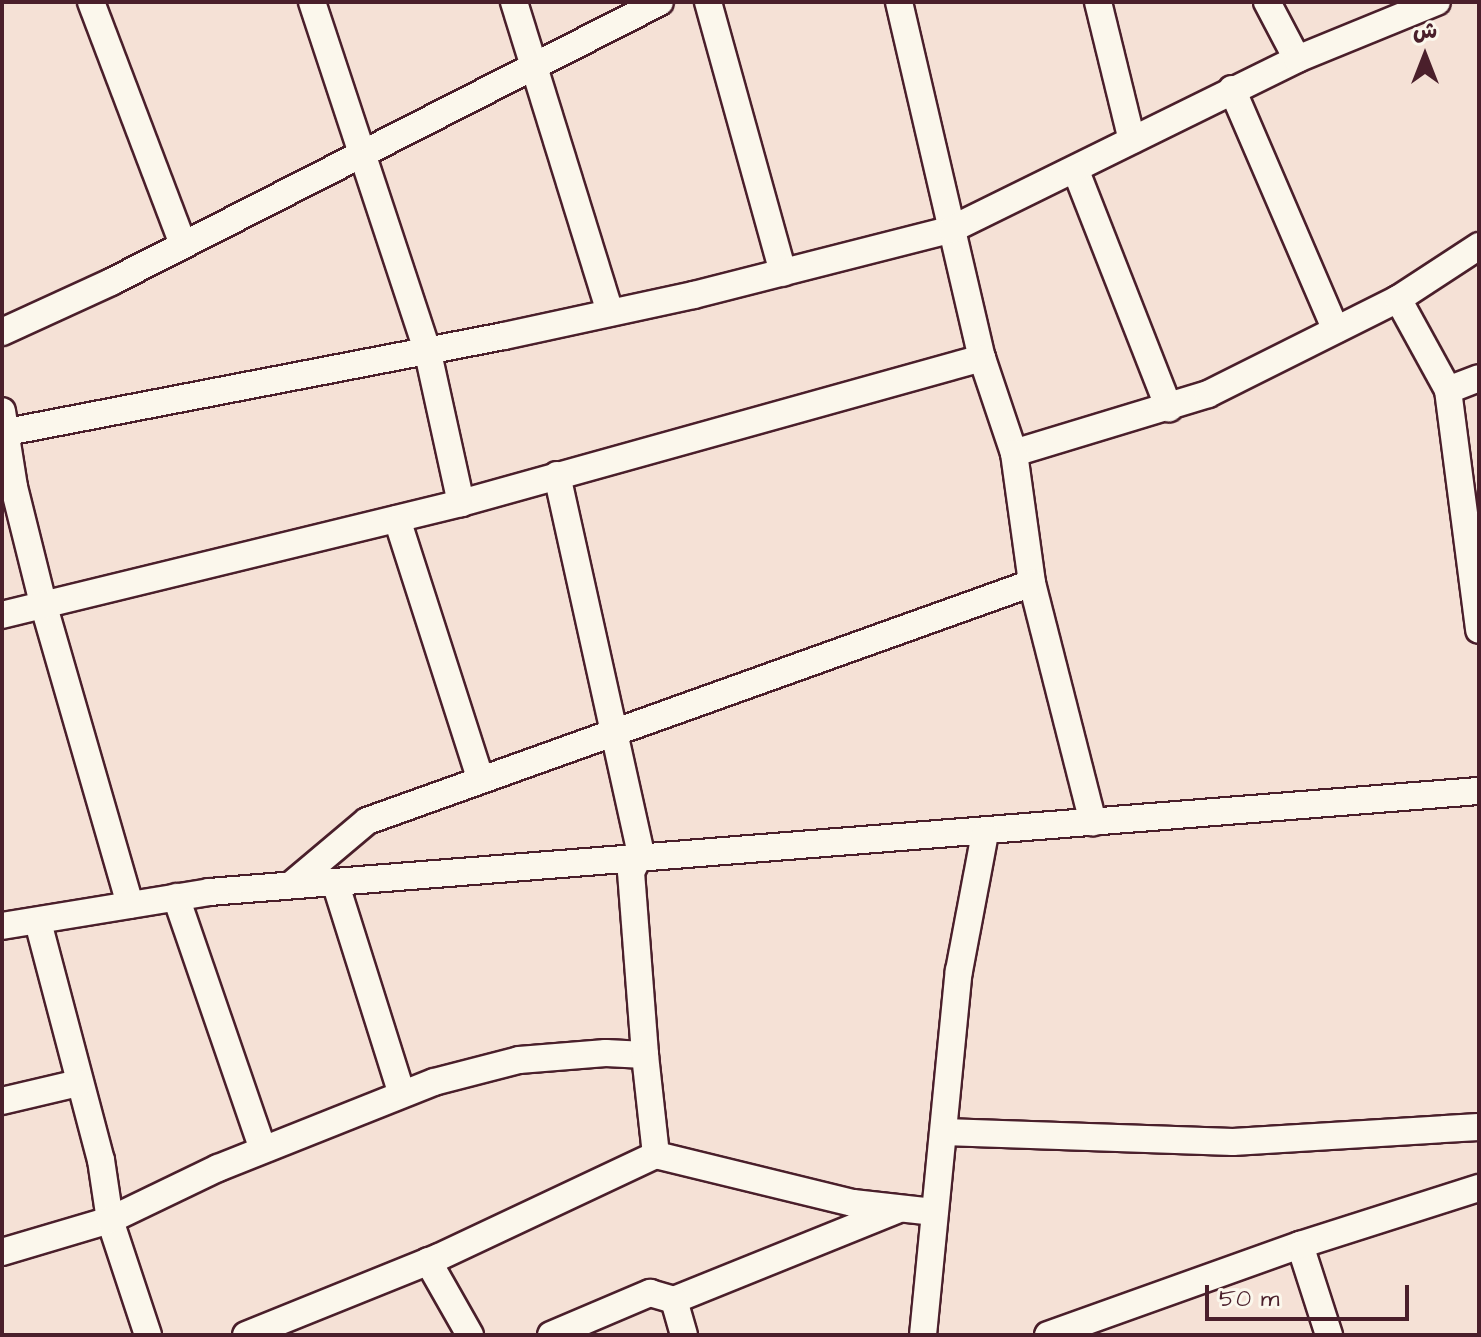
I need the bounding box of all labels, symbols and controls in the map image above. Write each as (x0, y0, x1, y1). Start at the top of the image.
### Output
north arrow (1385, 16, 1465, 96)
text: ش (1413, 16, 1437, 47)
scale bar (1209, 1269, 1413, 1319)
text: 50 m (1219, 1282, 1279, 1316)

